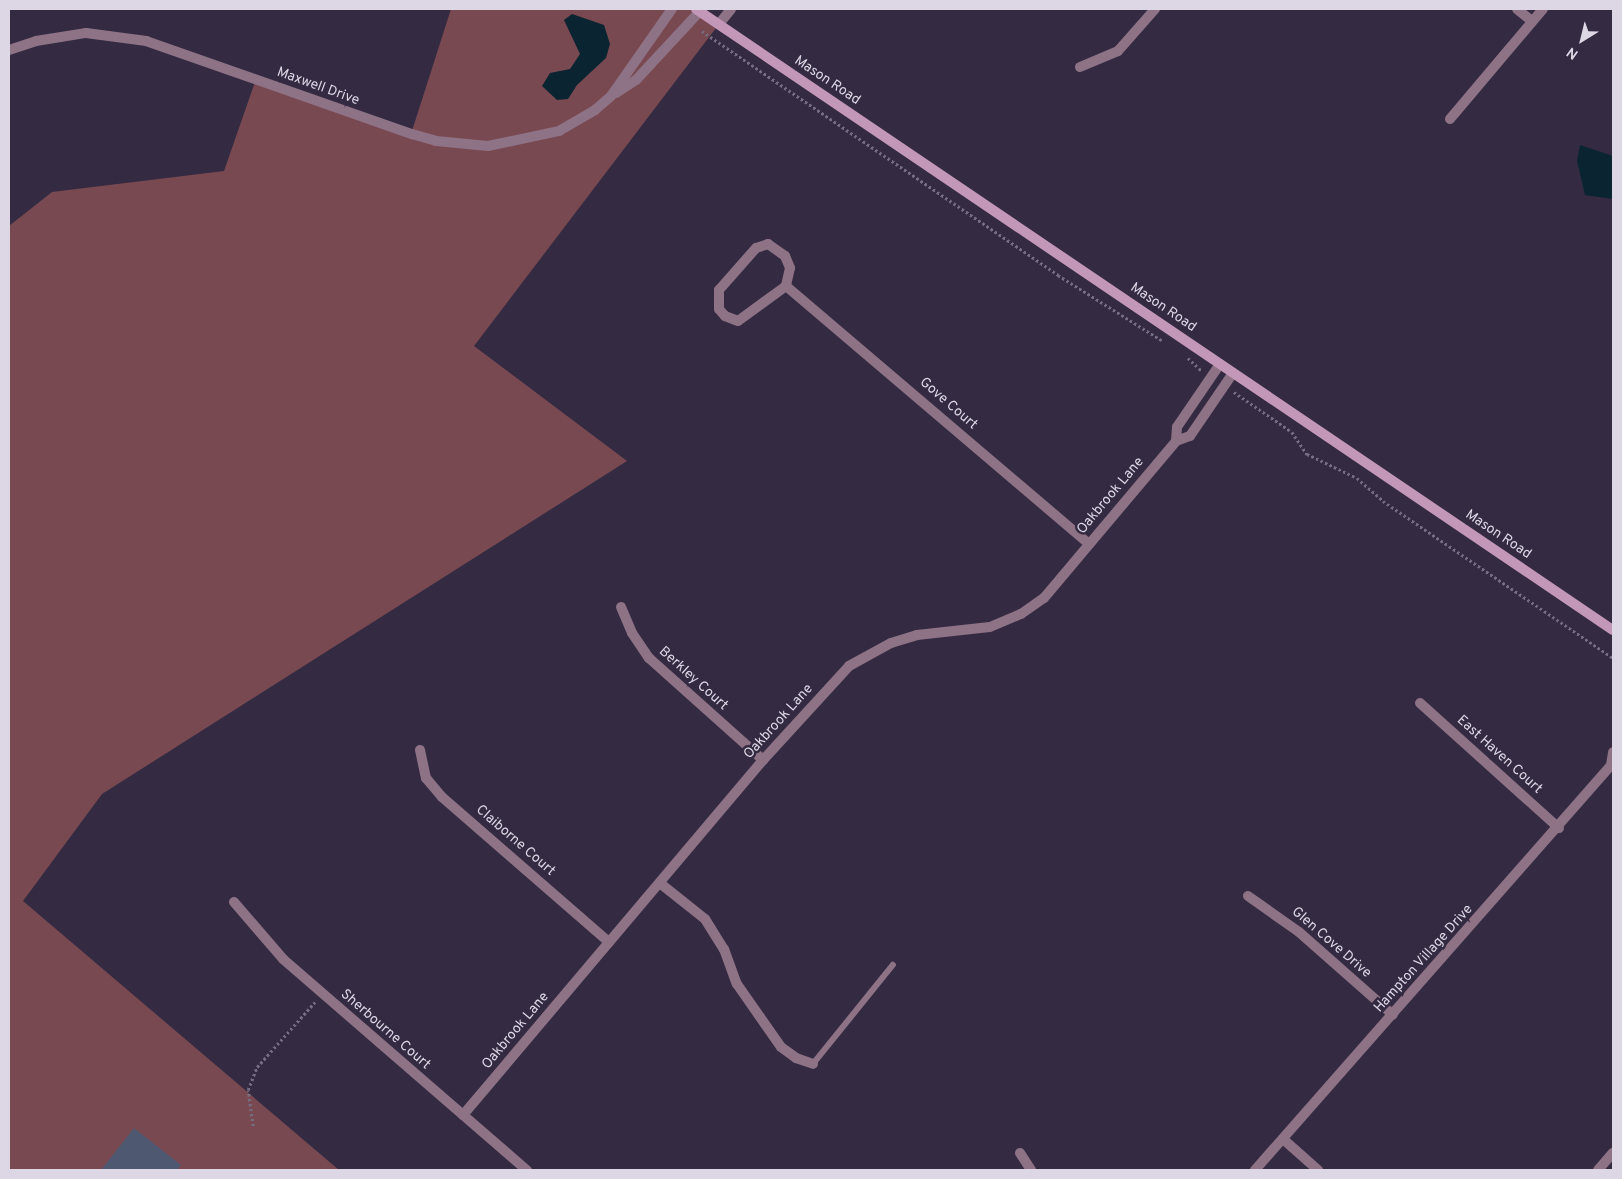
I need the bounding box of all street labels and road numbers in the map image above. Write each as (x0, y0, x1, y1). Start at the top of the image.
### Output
street label: Mason Road (791, 53, 863, 109)
street label: Maxwell Drive (274, 64, 362, 110)
street label: Mason Road (1127, 280, 1199, 336)
street label: Gove Court (916, 374, 980, 434)
street label: Oakbrook Lane (1074, 454, 1148, 538)
street label: Mason Road (1462, 507, 1534, 563)
street label: Berkley Court (655, 644, 731, 714)
street label: Oakbrook Lane (741, 681, 817, 763)
street label: East Haven Court (1453, 712, 1545, 798)
street label: Claiborne Court (472, 802, 558, 880)
street label: Hampton Village Drive (1371, 901, 1477, 1017)
street label: Glen Cove Drive (1288, 904, 1374, 982)
street label: Sherbourne Court (337, 986, 433, 1074)
street label: Oakbrook Lane (479, 989, 553, 1073)

